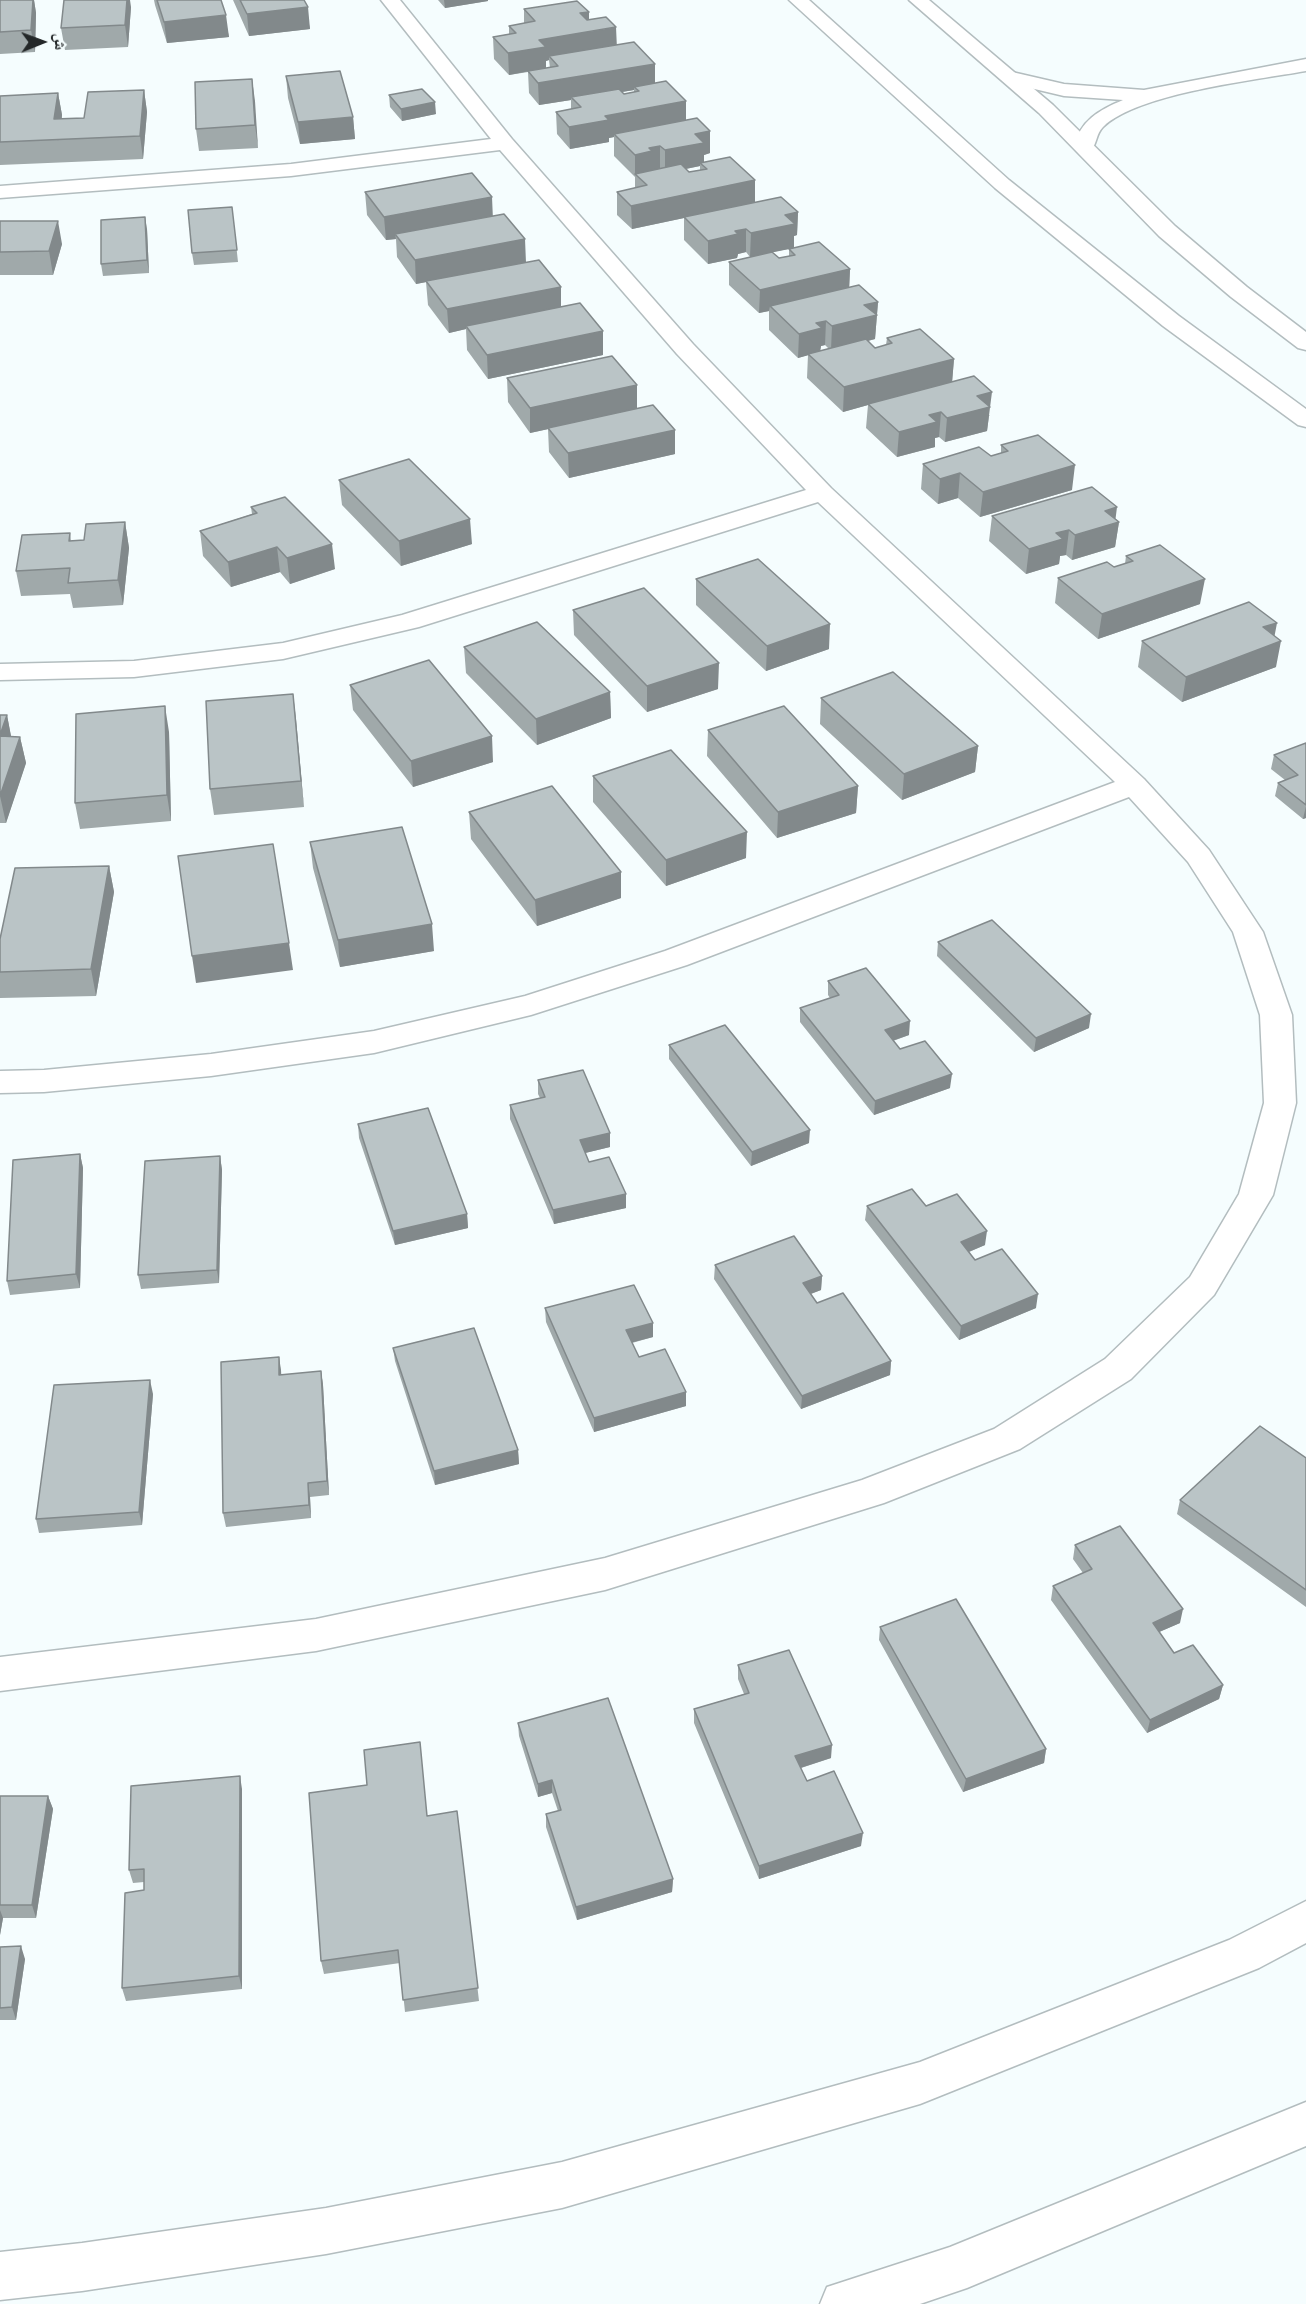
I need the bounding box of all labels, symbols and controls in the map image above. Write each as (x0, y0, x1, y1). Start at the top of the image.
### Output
north arrow (12, 12, 72, 72)
text: ش (51, 33, 70, 50)

